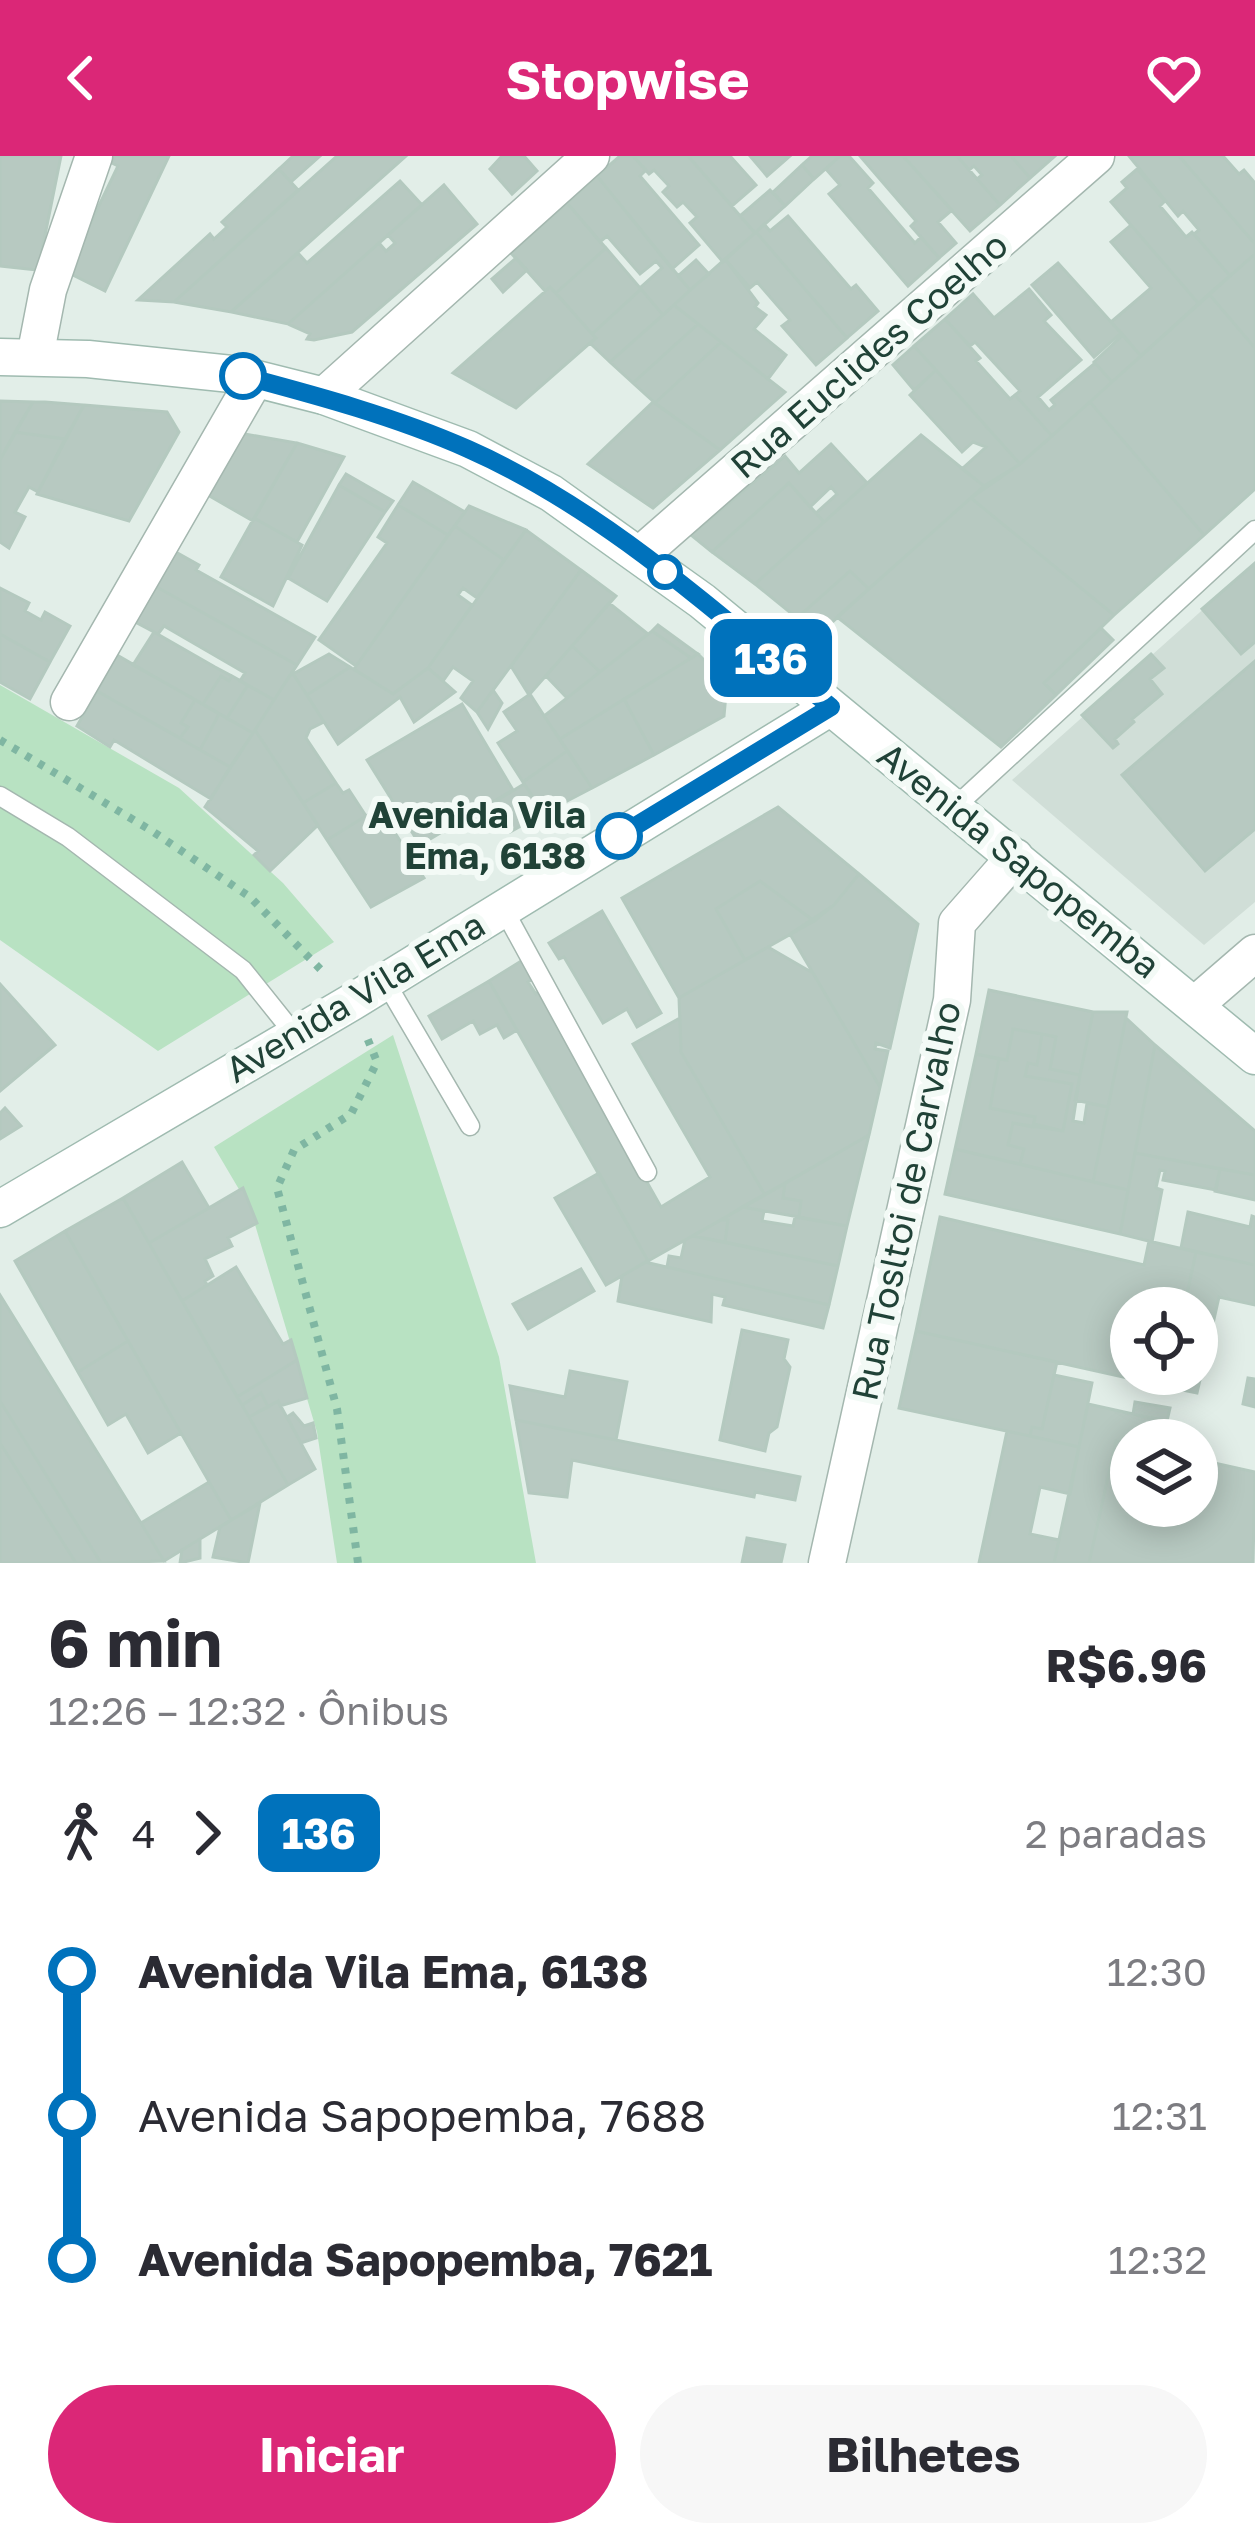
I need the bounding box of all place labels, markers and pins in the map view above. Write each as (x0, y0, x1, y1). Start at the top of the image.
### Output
unlabelled marker (221, 354, 265, 398)
unlabelled marker (649, 556, 681, 588)
place label: Avenida Vila Ema, 6138 (368, 793, 586, 877)
marker: Avenida Vila Ema, 6138 (597, 814, 641, 858)

